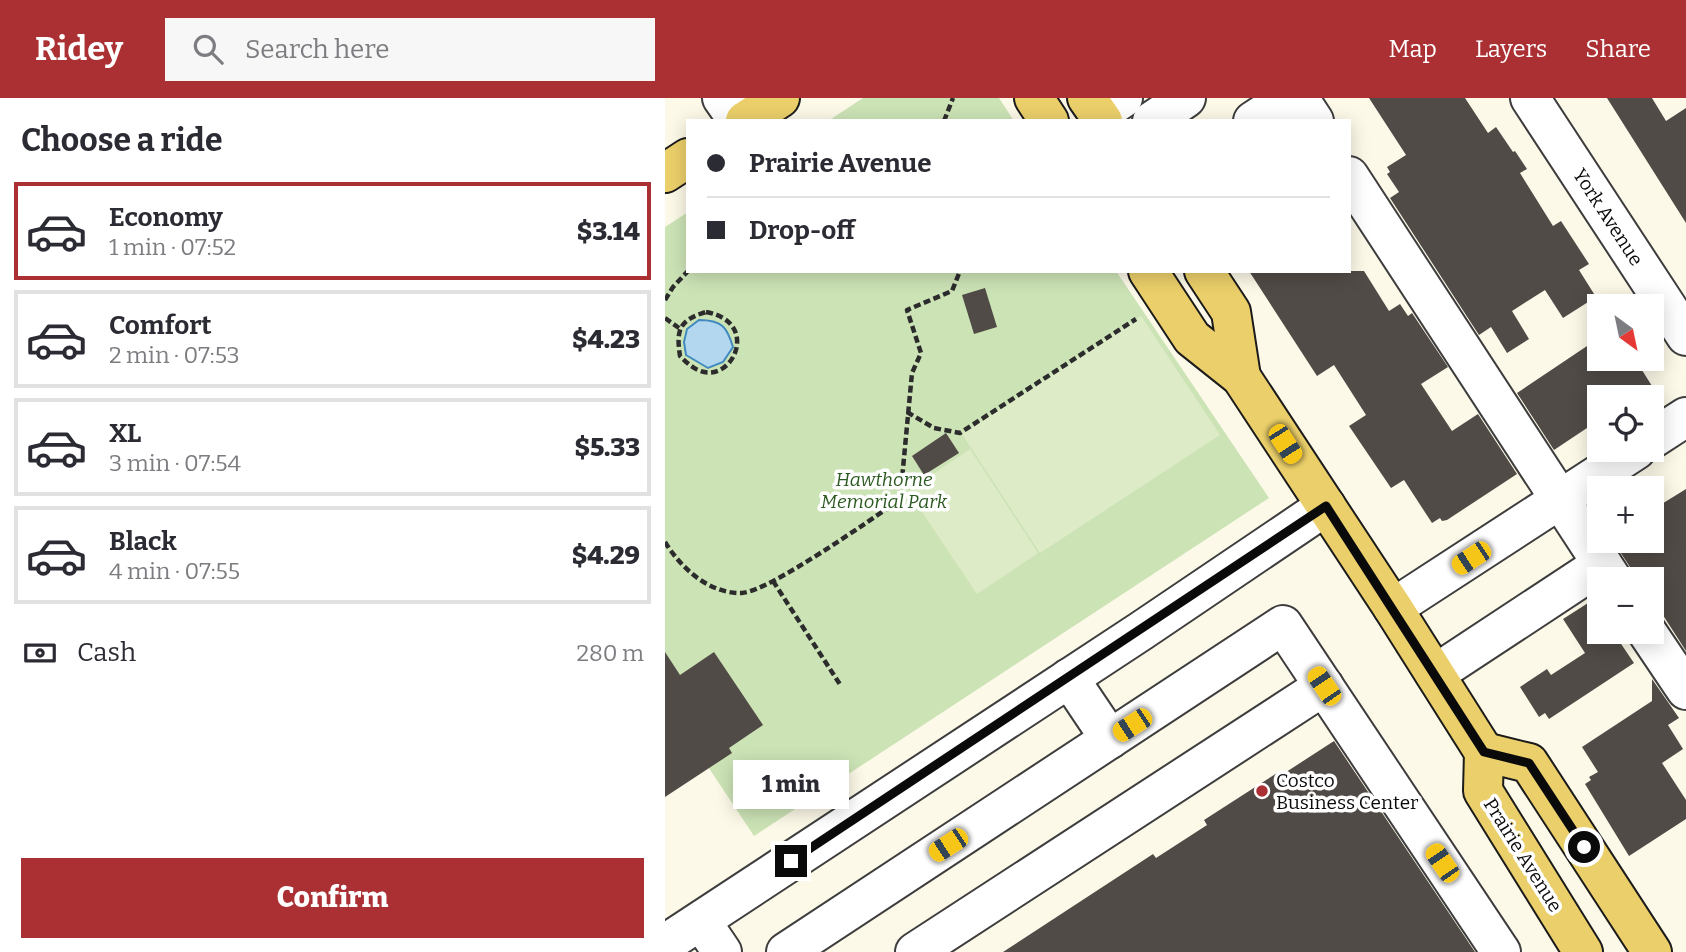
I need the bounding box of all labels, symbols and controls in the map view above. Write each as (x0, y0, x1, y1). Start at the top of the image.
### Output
search box (165, 18, 655, 81)
text: Ridey (35, 29, 123, 69)
icon: search (189, 30, 227, 68)
text: Search here (245, 34, 389, 65)
text: Map (1389, 35, 1437, 63)
text: Layers (1475, 35, 1547, 63)
text: Share (1585, 35, 1651, 63)
text: Choose a ride (21, 121, 222, 159)
text: Prairie Avenue (749, 148, 931, 179)
street label: York Avenue (1568, 164, 1648, 270)
icon: car (25, 200, 88, 263)
text: Economy (109, 202, 223, 233)
text: Drop-off (749, 215, 855, 246)
text: $3.14 (577, 216, 640, 247)
text: 1 min · 07:52 (109, 233, 236, 261)
north arrow (1587, 294, 1664, 371)
map controls (1587, 294, 1664, 644)
icon: car (25, 308, 88, 371)
text: Comfort (109, 310, 212, 341)
text: $4.23 (572, 324, 640, 355)
text: 2 min · 07:53 (109, 341, 240, 369)
button: locate (1587, 385, 1664, 462)
icon: car (25, 416, 88, 479)
text: XL (109, 418, 141, 449)
car (1265, 421, 1306, 467)
text: $5.33 (574, 432, 640, 463)
text: 3 min · 07:54 (109, 449, 241, 477)
park label: Hawthorne Memorial Park (821, 468, 948, 513)
button: + (1587, 476, 1664, 553)
icon: car (25, 524, 88, 587)
text: Black (109, 526, 177, 557)
car (1448, 538, 1495, 578)
text: $4.29 (572, 540, 640, 571)
text: 4 min · 07:55 (109, 557, 240, 585)
button: − (1587, 567, 1664, 644)
icon: cash (21, 634, 59, 672)
text: Cash (77, 637, 136, 668)
text: 280 m (576, 639, 644, 667)
car (1304, 663, 1345, 709)
car (1109, 705, 1156, 745)
callout: 1 min (733, 760, 849, 808)
place label: Costco Business Center (1276, 769, 1419, 814)
text: 1 min (762, 770, 820, 798)
marker: Costco Business Center (1254, 783, 1270, 799)
street label: Prairie Avenue (1479, 794, 1567, 916)
car (925, 825, 972, 865)
route start (1568, 831, 1600, 863)
car (1422, 840, 1463, 886)
route end (775, 845, 807, 877)
button: Confirm (21, 858, 644, 938)

